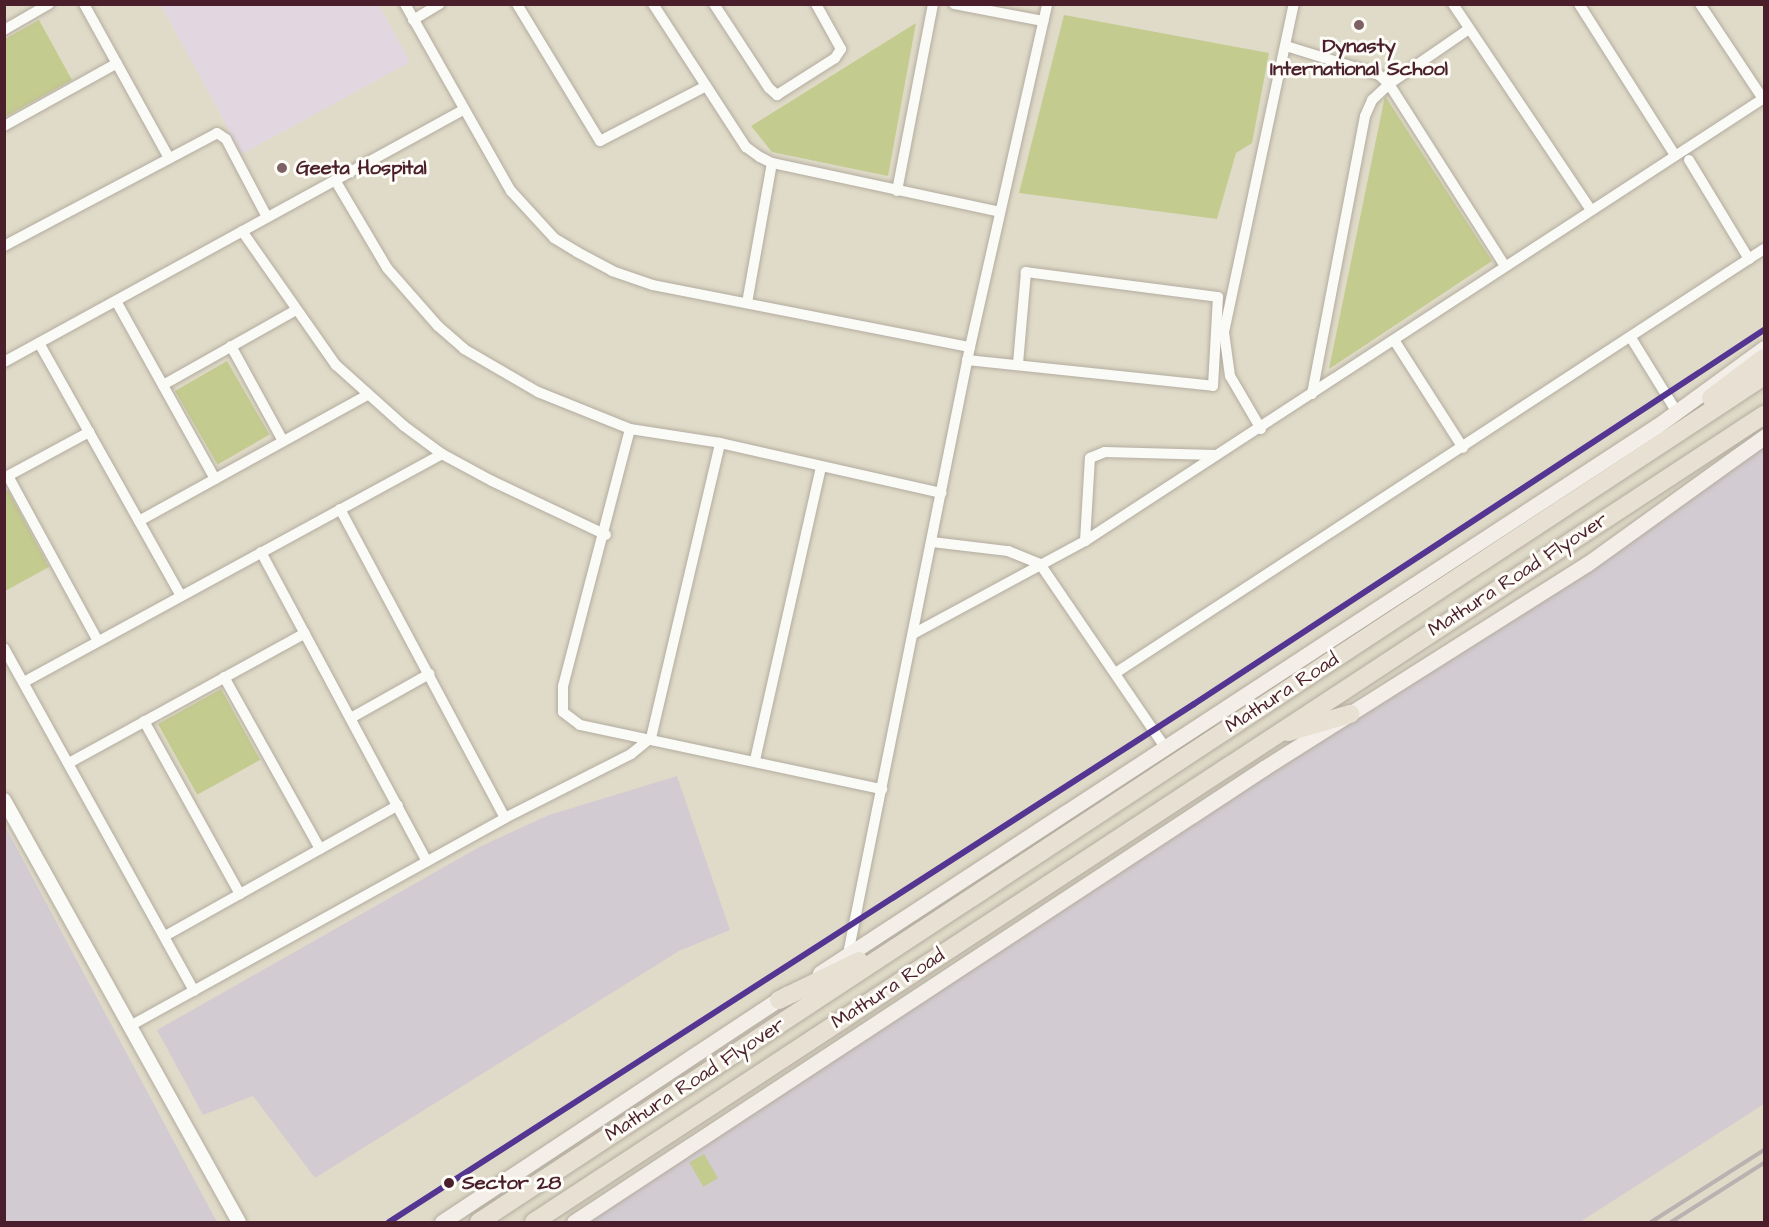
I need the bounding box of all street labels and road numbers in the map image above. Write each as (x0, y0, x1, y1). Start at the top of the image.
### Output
street label: Mathura Road Flyover (1424, 508, 1612, 642)
street label: Mathura Road (1221, 648, 1343, 738)
street label: Mathura Road (827, 944, 949, 1034)
street label: Mathura Road Flyover (601, 1013, 789, 1147)

